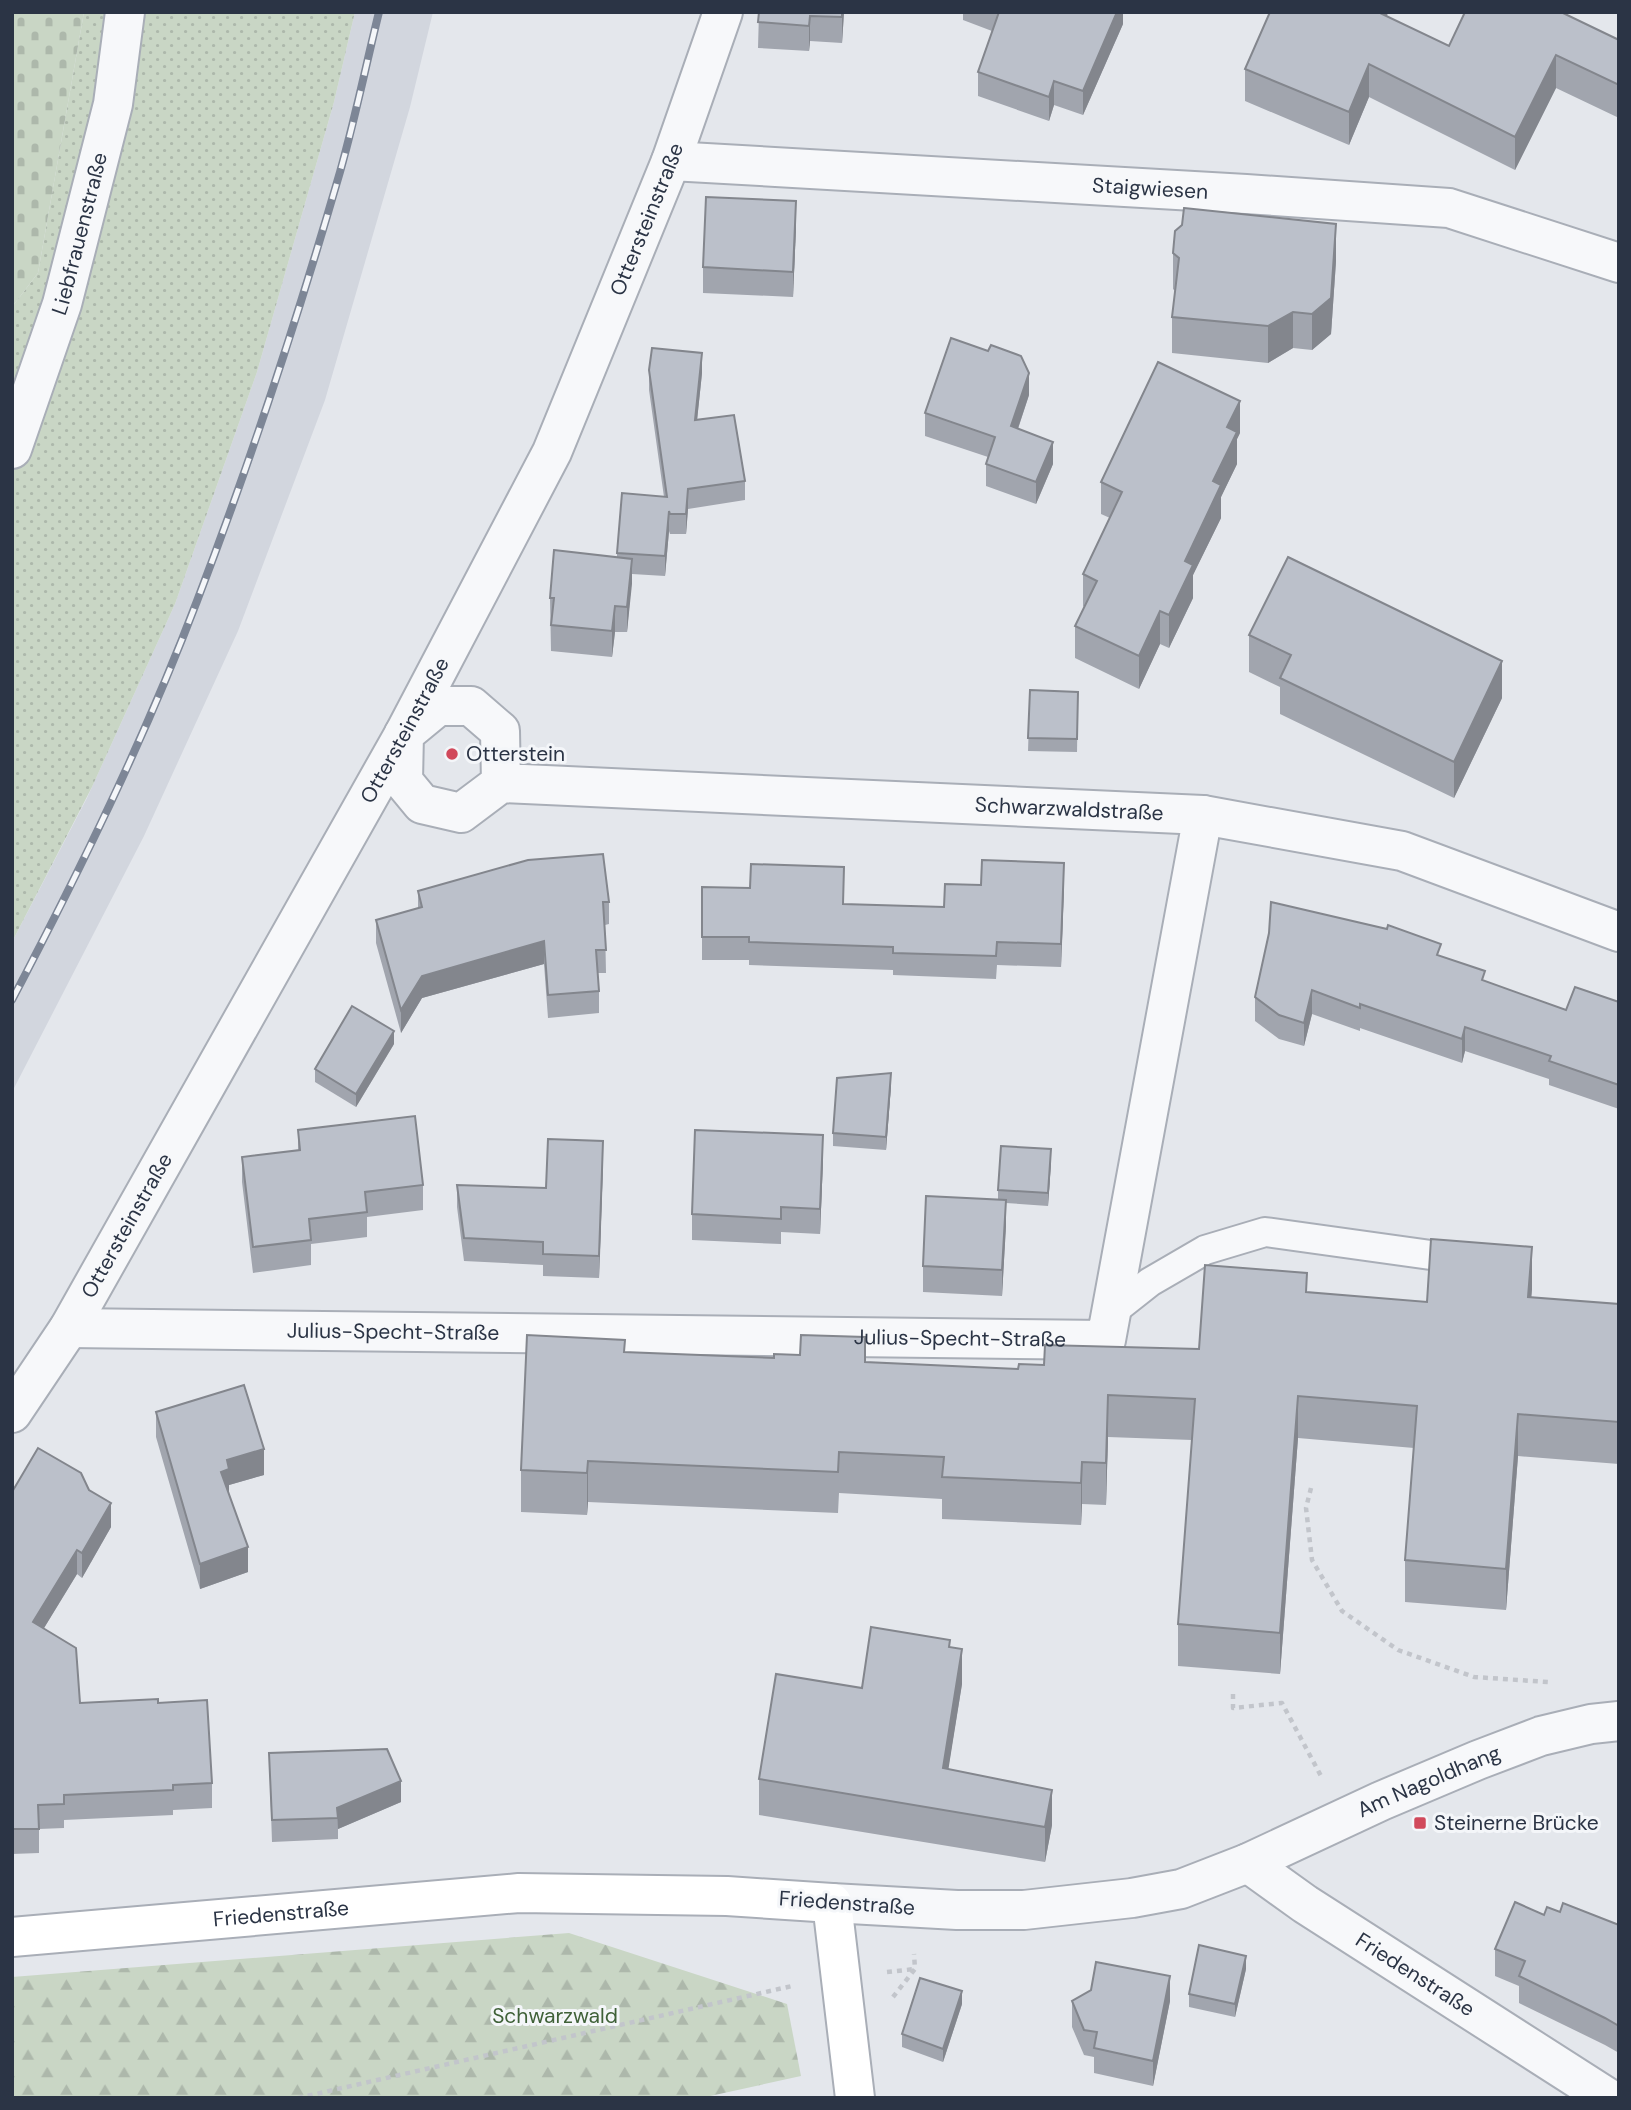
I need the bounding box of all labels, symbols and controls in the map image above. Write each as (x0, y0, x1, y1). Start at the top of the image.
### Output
street label: Ottersteinstraße (603, 139, 690, 300)
street label: Liebfrauenstraße (45, 149, 114, 319)
street label: Staigwiesen (1091, 171, 1209, 206)
street label: Ottersteinstraße (354, 652, 456, 808)
place label: Otterstein (466, 740, 565, 768)
marker: Otterstein (444, 746, 460, 762)
street label: Schwarzwaldstraße (974, 791, 1164, 827)
street label: Ottersteinstraße (75, 1148, 179, 1303)
street label: Julius-Specht-Straße (287, 1317, 499, 1347)
street label: Julius-Specht-Straße (854, 1323, 1066, 1354)
street label: Am Nagoldhang (1353, 1739, 1505, 1824)
place label: Steinerne Brücke (1434, 1809, 1599, 1837)
marker: Steinerne Brücke (1412, 1815, 1428, 1831)
street label: Friedenstraße (778, 1884, 916, 1922)
street label: Friedenstraße (212, 1894, 350, 1933)
street label: Friedenstraße (1350, 1926, 1480, 2023)
park label: Schwarzwald (492, 2002, 618, 2030)

